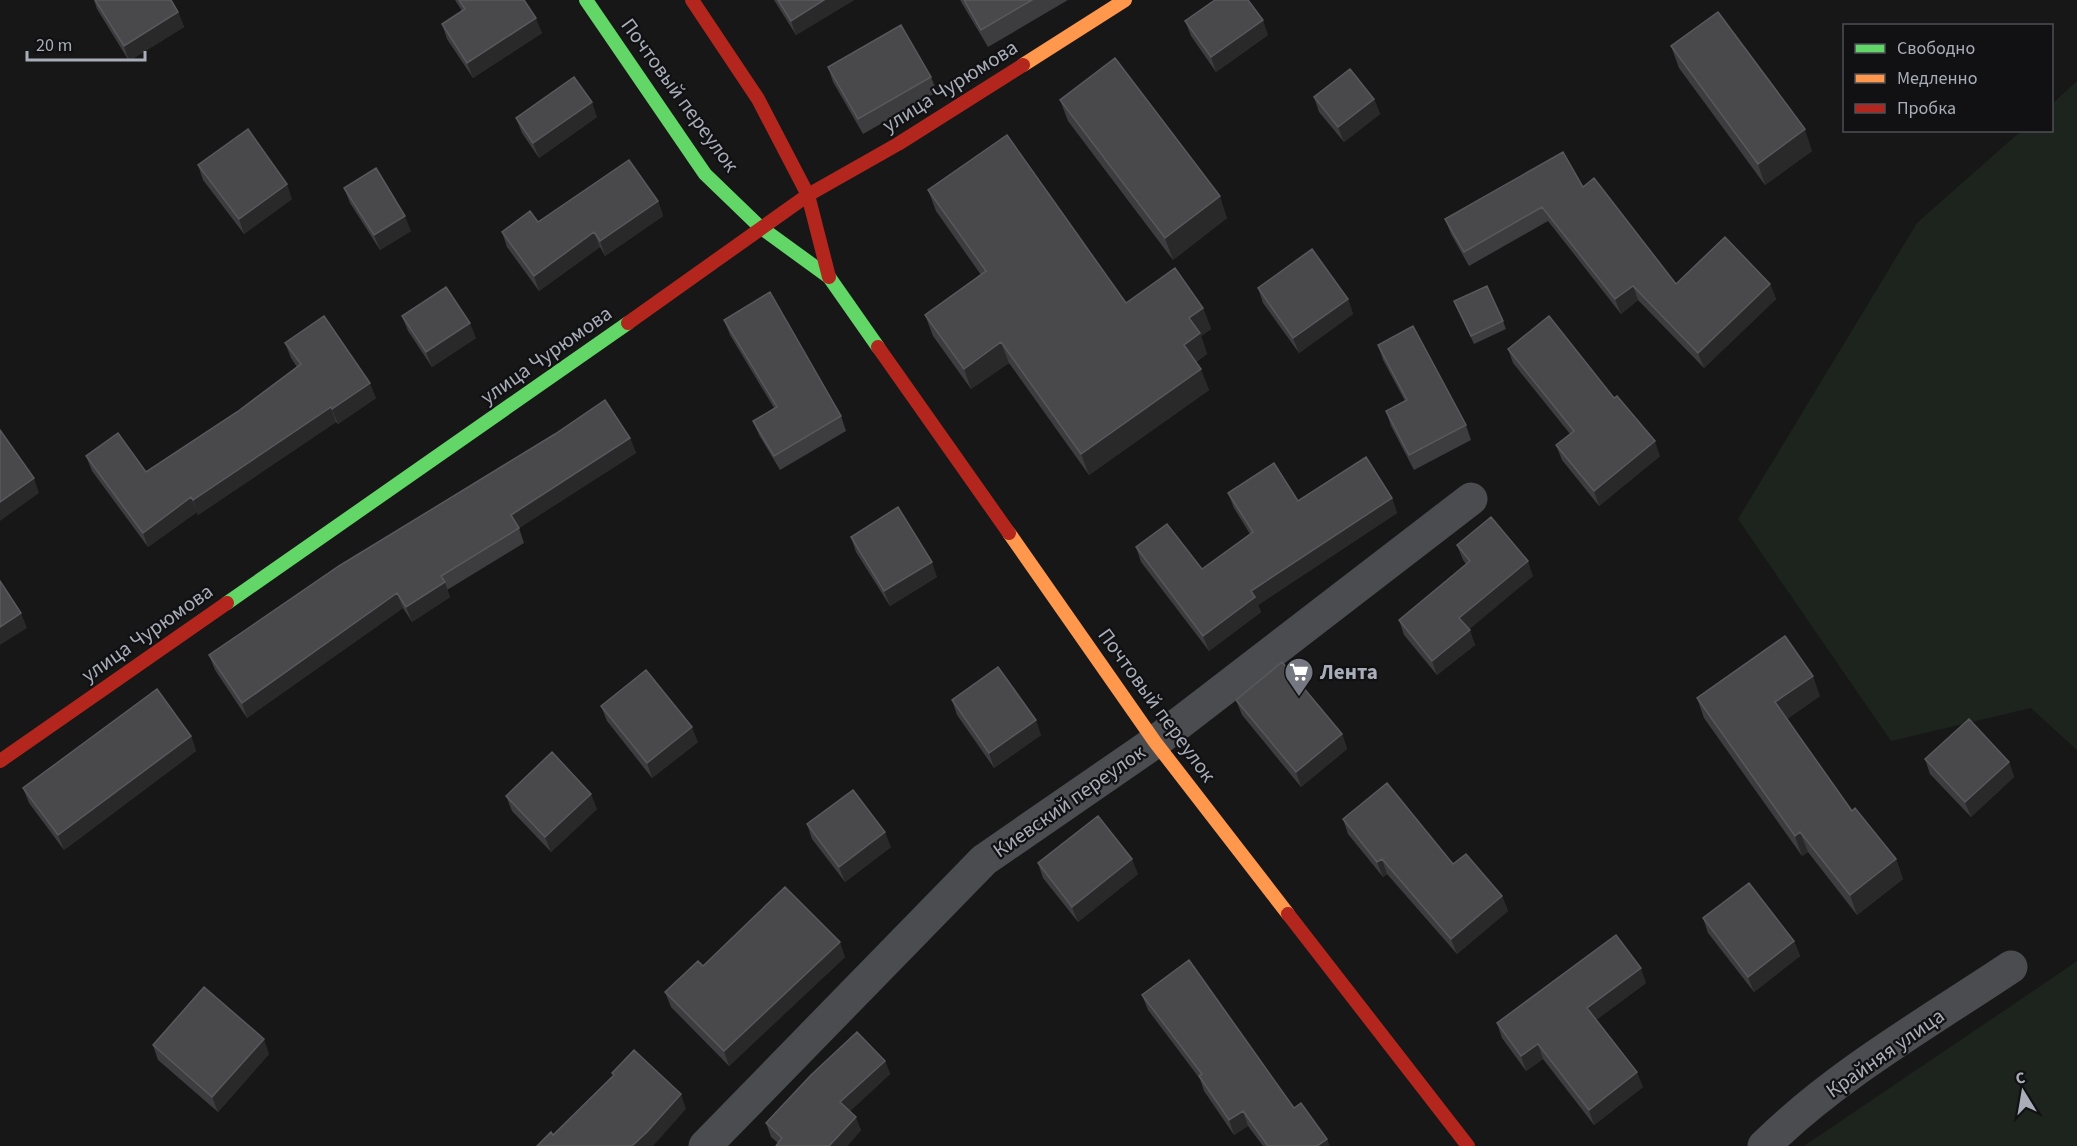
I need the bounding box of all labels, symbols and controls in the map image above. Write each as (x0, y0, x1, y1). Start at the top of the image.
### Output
street label: Почтовый переулок (614, 12, 747, 179)
scale bar (27, 24, 146, 62)
legend (1843, 24, 2053, 132)
street label: улица Чурюмова (876, 32, 1024, 140)
text: 20 m (36, 33, 72, 58)
text: Свободно (1897, 36, 1975, 61)
text: Медленно (1897, 66, 1977, 91)
text: Пробка (1897, 96, 1956, 121)
street label: улица Чурюмова (474, 298, 618, 412)
street label: улица Чурюмова (75, 576, 219, 690)
street label: Почтовый переулок (1091, 622, 1224, 789)
supermarket icon: Лента (1283, 656, 1315, 698)
place label: Лента (1319, 657, 1378, 687)
street label: Киевский переулок (987, 737, 1152, 865)
street label: Крайняя улица (1820, 1001, 1950, 1105)
north arrow (1993, 1062, 2053, 1122)
text: С (2014, 1067, 2027, 1090)

